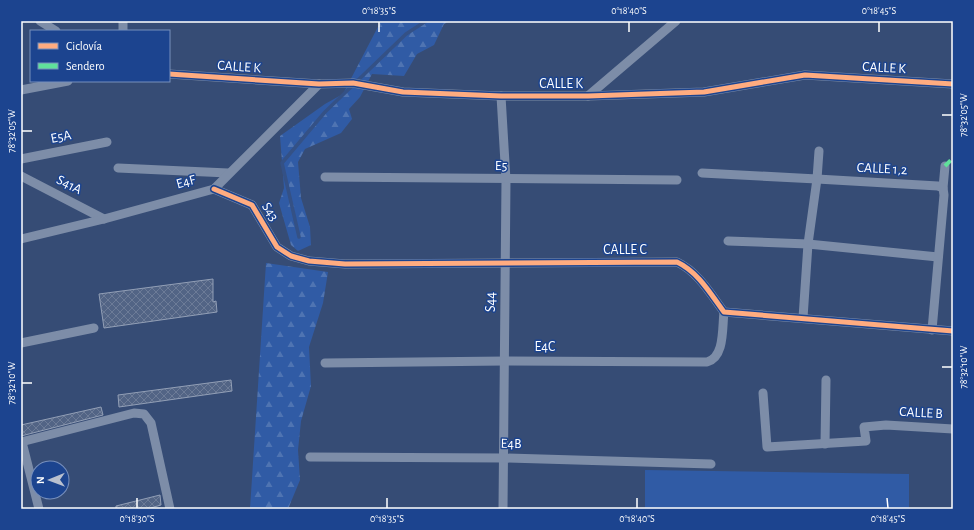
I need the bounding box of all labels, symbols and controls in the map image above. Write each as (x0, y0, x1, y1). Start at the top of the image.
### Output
text: 0°18'35"S (362, 6, 396, 16)
text: 0°18'40"S (611, 6, 647, 16)
text: 0°18'45"S (862, 6, 897, 16)
legend (30, 30, 170, 82)
text: Ciclovía (66, 40, 102, 52)
street label: CALLE K (217, 58, 262, 76)
text: Sendero (66, 60, 105, 72)
street label: CALLE K (862, 60, 907, 76)
street label: CALLE K (539, 77, 583, 91)
text: 78°32'05"W (959, 93, 969, 137)
text: 78°32'05"W (7, 109, 17, 153)
street label: E5A (50, 128, 72, 146)
street label: E5 (495, 159, 508, 173)
street label: CALLE 1,2 (856, 161, 908, 177)
street label: E4F (175, 172, 198, 191)
street label: S41A (54, 173, 84, 197)
street label: S43 (259, 200, 281, 224)
street label: CALLE C (603, 243, 647, 257)
street label: S44 (484, 292, 498, 312)
street label: E4C (535, 340, 555, 354)
text: 78°32'10"W (959, 346, 969, 388)
text: 78°32'10"W (7, 362, 17, 404)
street label: CALLE B (899, 405, 943, 421)
street label: E4B (500, 437, 522, 451)
north arrow (30, 460, 70, 500)
text: N (35, 476, 46, 484)
text: 0°18'30"S (120, 514, 155, 524)
text: 0°18'35"S (370, 514, 404, 524)
text: 0°18'40"S (619, 514, 655, 524)
text: 0°18'45"S (871, 514, 906, 524)

